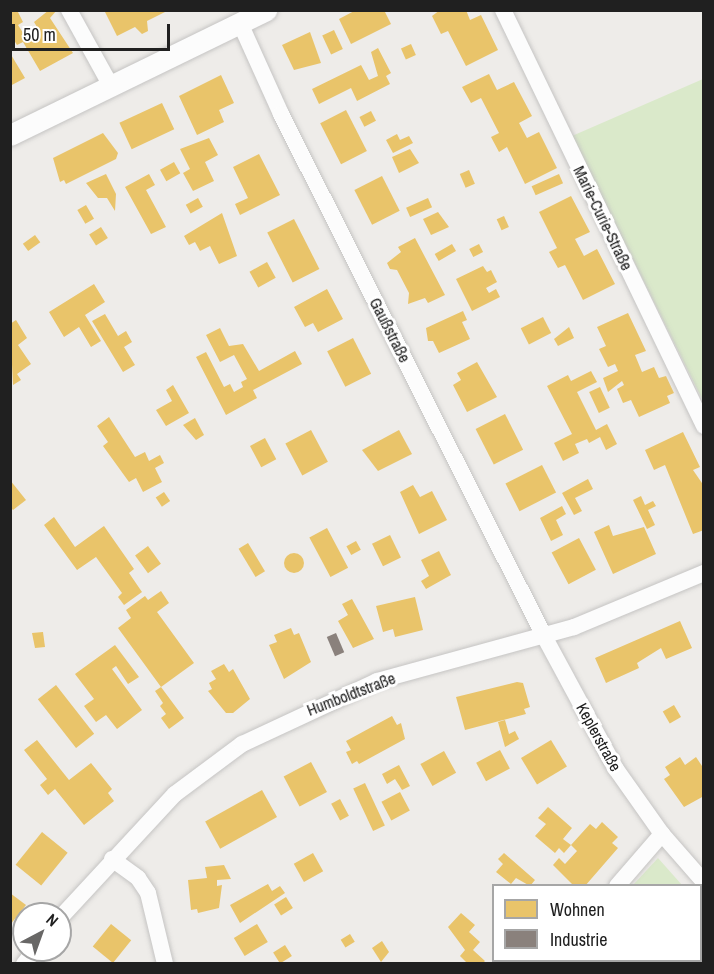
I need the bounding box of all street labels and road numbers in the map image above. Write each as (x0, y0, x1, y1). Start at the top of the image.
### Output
street label: Marie-Curie-Straße (569, 163, 637, 273)
street label: Gaußstraße (366, 294, 414, 366)
street label: Humboldtstraße (304, 668, 398, 720)
street label: Keplerstraße (572, 700, 626, 774)

